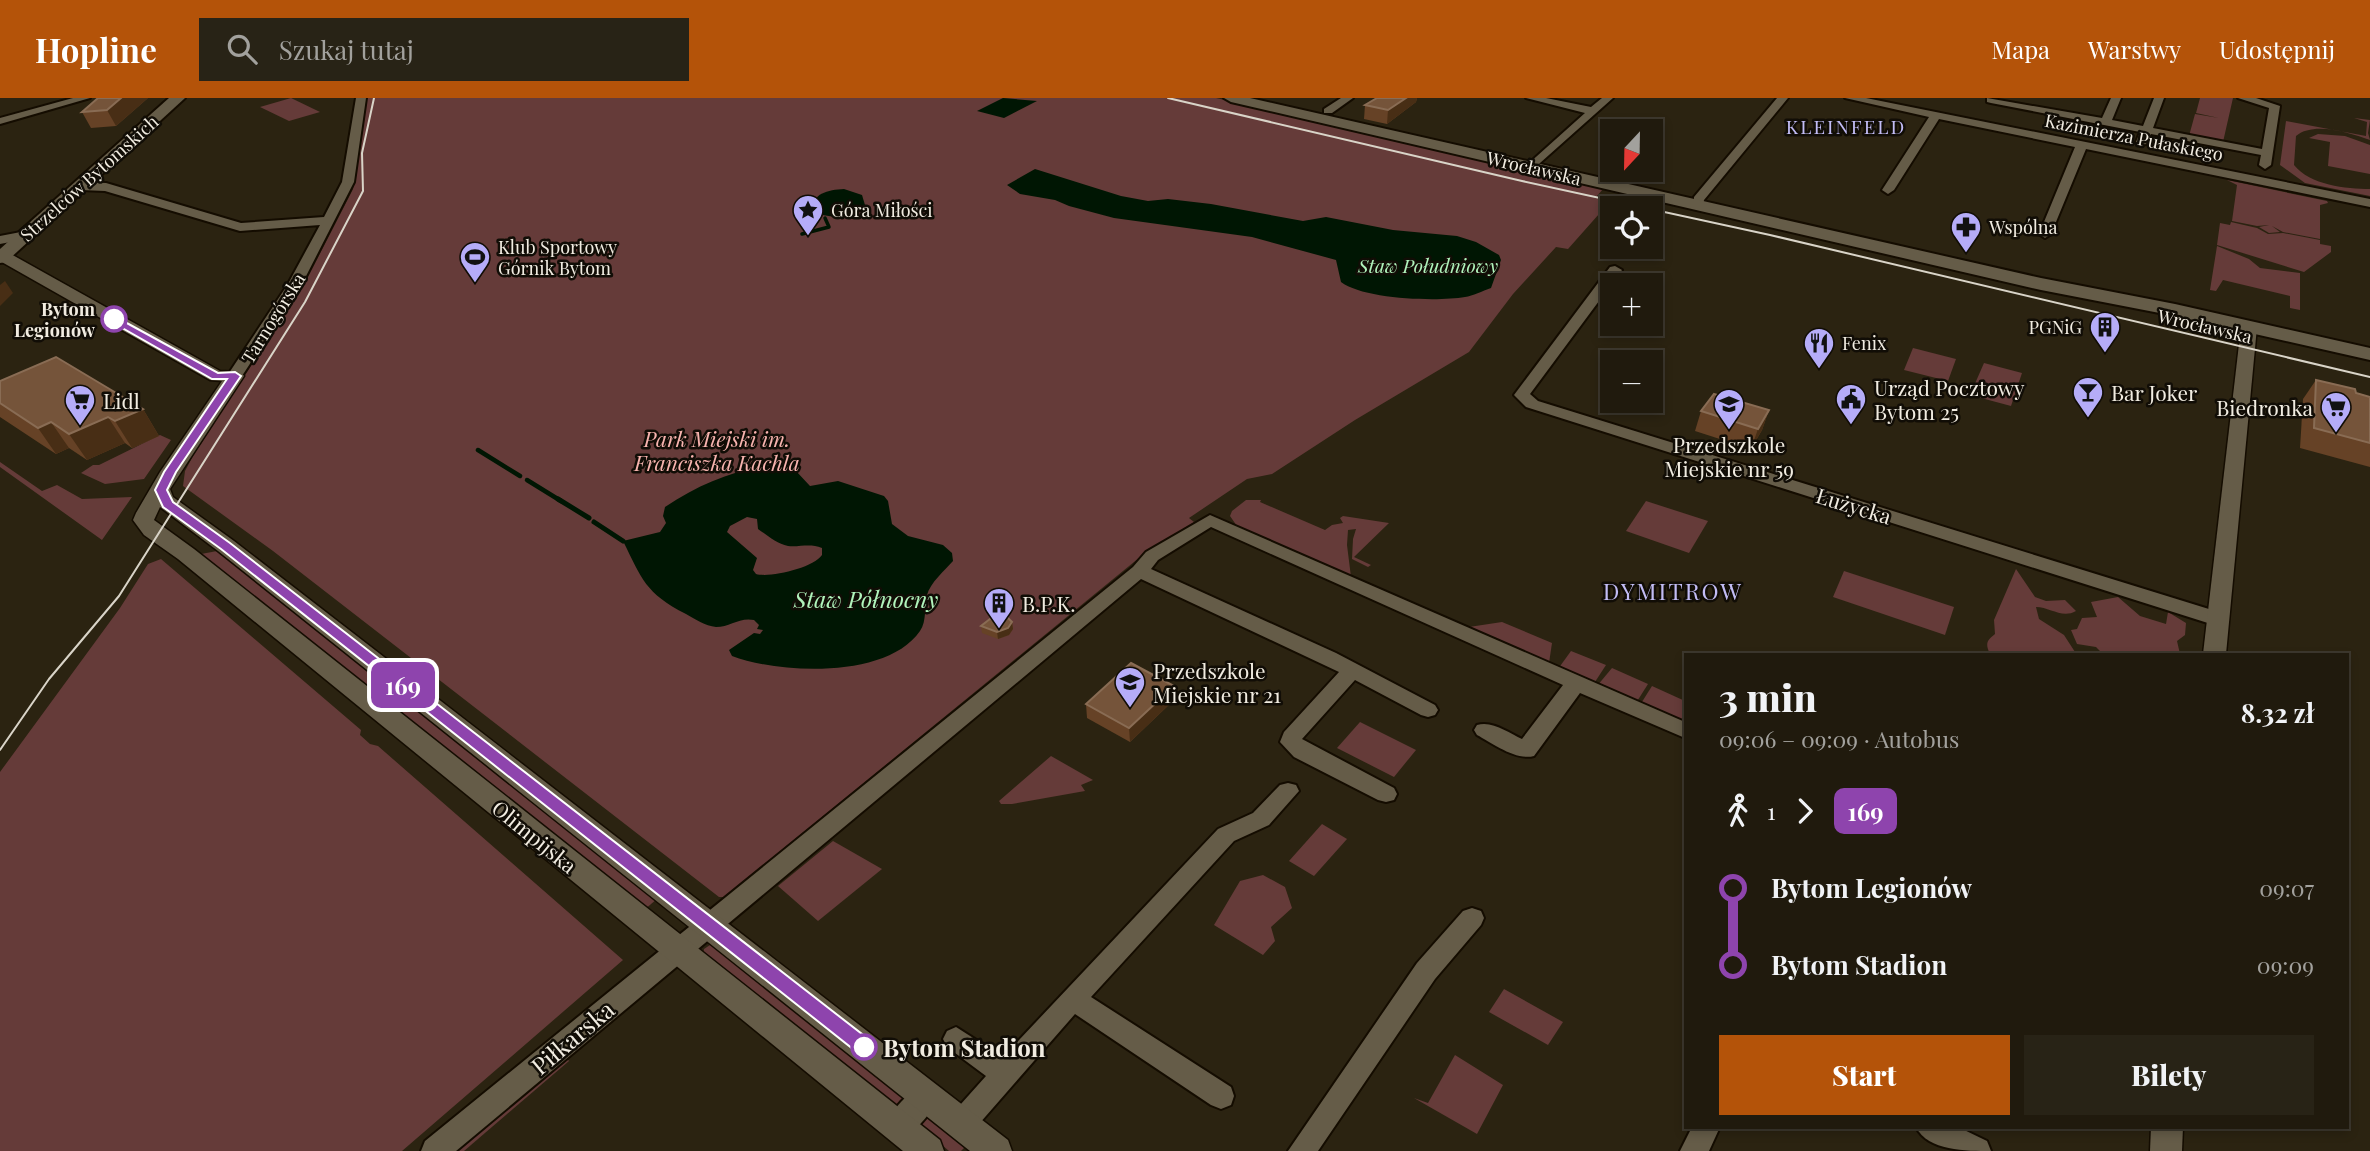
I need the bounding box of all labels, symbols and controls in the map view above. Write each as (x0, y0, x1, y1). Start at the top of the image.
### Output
search box (199, 18, 689, 81)
text: Hopline (35, 27, 157, 71)
icon: search (223, 30, 261, 68)
text: Szukaj tutaj (279, 32, 414, 67)
text: Mapa (1991, 33, 2050, 65)
text: Warstwy (2088, 33, 2181, 65)
text: Udostępnij (2219, 33, 2335, 65)
street label: Kazimierza Pułaskiego (2043, 108, 2225, 166)
street label: Strzelców Bytomskich (15, 109, 163, 246)
district label: KLEINFELD (1786, 113, 1906, 139)
north arrow (1600, 119, 1662, 182)
map controls (1600, 119, 1663, 413)
street label: Wrocławska (1483, 145, 1584, 191)
place icon: Góra Miłości (791, 193, 825, 237)
button: locate (1600, 196, 1663, 259)
place label: Góra Miłości (831, 198, 933, 222)
pharmacy icon: Wspólna (1949, 210, 1983, 254)
place label: Wspólna (1988, 215, 2058, 239)
place label: Klub Sportowy Górnik Bytom (498, 235, 617, 280)
sports icon: Klub Sportowy Górnik Bytom (458, 240, 492, 284)
water label: Staw Południowy (1357, 252, 1498, 278)
street label: Tarnogórska (236, 268, 310, 368)
button: + (1600, 273, 1663, 336)
place label: Bytom Legionów (14, 297, 96, 342)
street label: Wrocławska (2154, 303, 2255, 349)
marker: Bytom Legionów (101, 306, 127, 332)
building icon: PGNiG (2088, 310, 2122, 354)
place label: PGNiG (2029, 315, 2082, 339)
restaurant icon: Fenix (1802, 326, 1836, 370)
place label: Fenix (1842, 331, 1887, 355)
button: − (1600, 350, 1663, 413)
place label: Urząd Pocztowy Bytom 25 (1874, 373, 2025, 425)
bar icon: Bar Joker (2071, 375, 2105, 419)
place label: Bar Joker (2111, 378, 2198, 406)
public building icon: Urząd Pocztowy Bytom 25 (1834, 382, 1868, 426)
supermarket icon: Lidl (63, 383, 97, 427)
place label: Lidl (103, 386, 140, 414)
school or university icon: Przedszkole Miejskie nr 59 (1712, 387, 1746, 431)
supermarket icon: Biedronka (2319, 390, 2353, 434)
place label: Biedronka (2216, 393, 2314, 421)
park label: Park Miejski im. Franciszka Kachla (633, 424, 800, 476)
place label: Przedszkole Miejskie nr 59 (1664, 430, 1794, 482)
street label: Łużycka (1813, 480, 1895, 530)
district label: DYMITROW (1603, 575, 1743, 606)
water label: Staw Północny (793, 583, 938, 614)
building icon: B.P.K. (982, 586, 1016, 630)
place label: B.P.K. (1022, 589, 1076, 617)
place label: Przedszkole Miejskie nr 21 (1153, 656, 1281, 708)
line badge: 169 (363, 662, 443, 708)
school or university icon: Przedszkole Miejskie nr 21 (1113, 665, 1147, 709)
text: 169 (385, 669, 421, 701)
text: 3 min (1719, 671, 1817, 722)
text: 8.32 zł (2241, 695, 2314, 730)
text: 09:06 – 09:09 · Autobus (1719, 723, 1959, 754)
icon: walk (1719, 792, 1757, 830)
icon: forward (1786, 792, 1824, 830)
street label: Olimpijska (487, 793, 584, 879)
text: 1 (1767, 795, 1776, 826)
text: 169 (1848, 795, 1883, 827)
text: Bytom Legionów (1771, 870, 1972, 905)
text: 09:07 (2259, 872, 2314, 903)
text: Bytom Stadion (1771, 947, 1947, 982)
text: 09:09 (2257, 949, 2314, 980)
street label: Piłkarska (524, 993, 620, 1081)
place label: Bytom Stadion (883, 1031, 1046, 1063)
marker: Bytom Stadion (851, 1034, 877, 1060)
button: Start (1719, 1035, 2010, 1115)
button: Bilety (2024, 1035, 2314, 1115)

